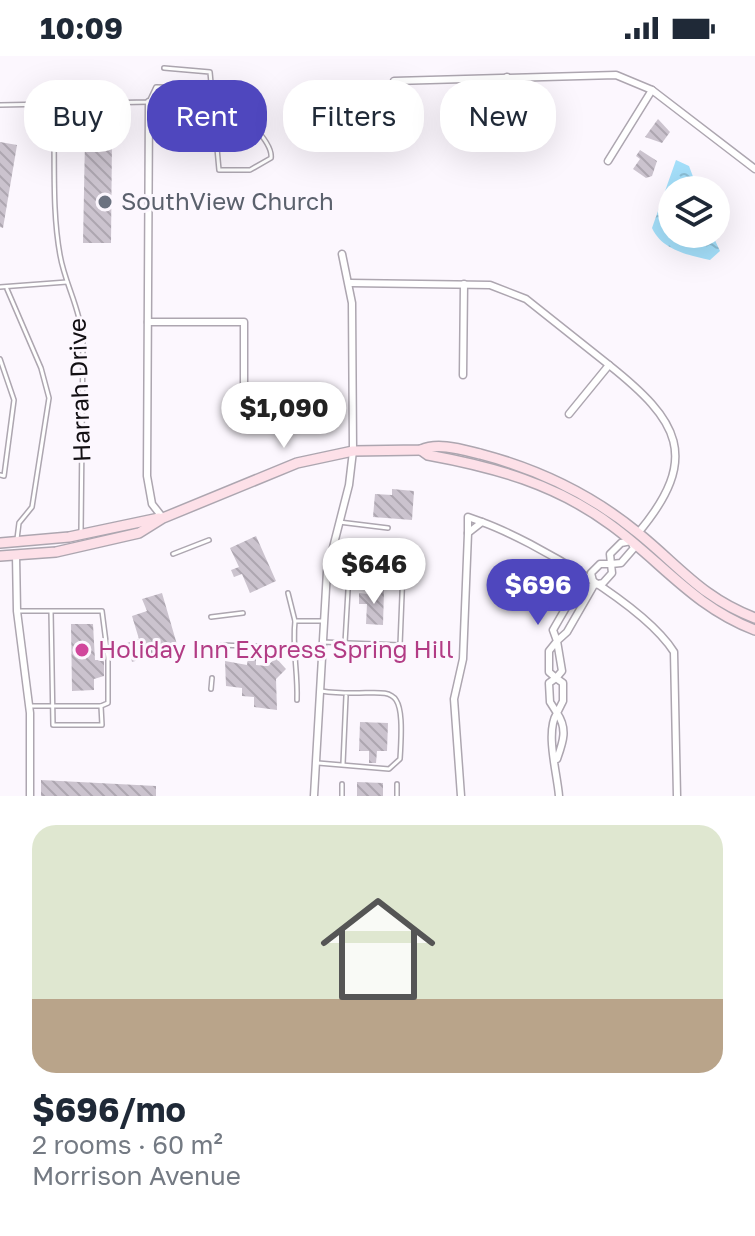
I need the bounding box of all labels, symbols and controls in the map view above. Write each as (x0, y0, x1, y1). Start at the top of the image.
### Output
text: 10:09 (40, 10, 123, 46)
chip: Buy (24, 80, 131, 152)
chip: Rent (147, 80, 267, 152)
chip: Filters (283, 80, 424, 152)
chip: New (440, 80, 556, 152)
map controls (658, 176, 730, 248)
button: layers (658, 176, 730, 248)
place label: SouthView Church (121, 186, 334, 215)
marker: SouthView Church (96, 193, 114, 211)
street label: Harrah Drive (61, 318, 96, 463)
pin: $1,090 (219, 382, 349, 450)
text: $1,090 (239, 392, 329, 423)
pin: $646 (327, 538, 421, 606)
text: $646 (341, 548, 407, 579)
pin: $696 (491, 559, 585, 627)
text: $696 (505, 569, 571, 600)
place label: Holiday Inn Express Spring Hill (98, 634, 454, 663)
marker: Holiday Inn Express Spring Hill (73, 641, 91, 659)
icon: home (306, 877, 450, 1021)
text: $696/mo (32, 1089, 186, 1129)
text: 2 rooms · 60 m² (32, 1129, 223, 1160)
text: Morrison Avenue (32, 1160, 241, 1191)

